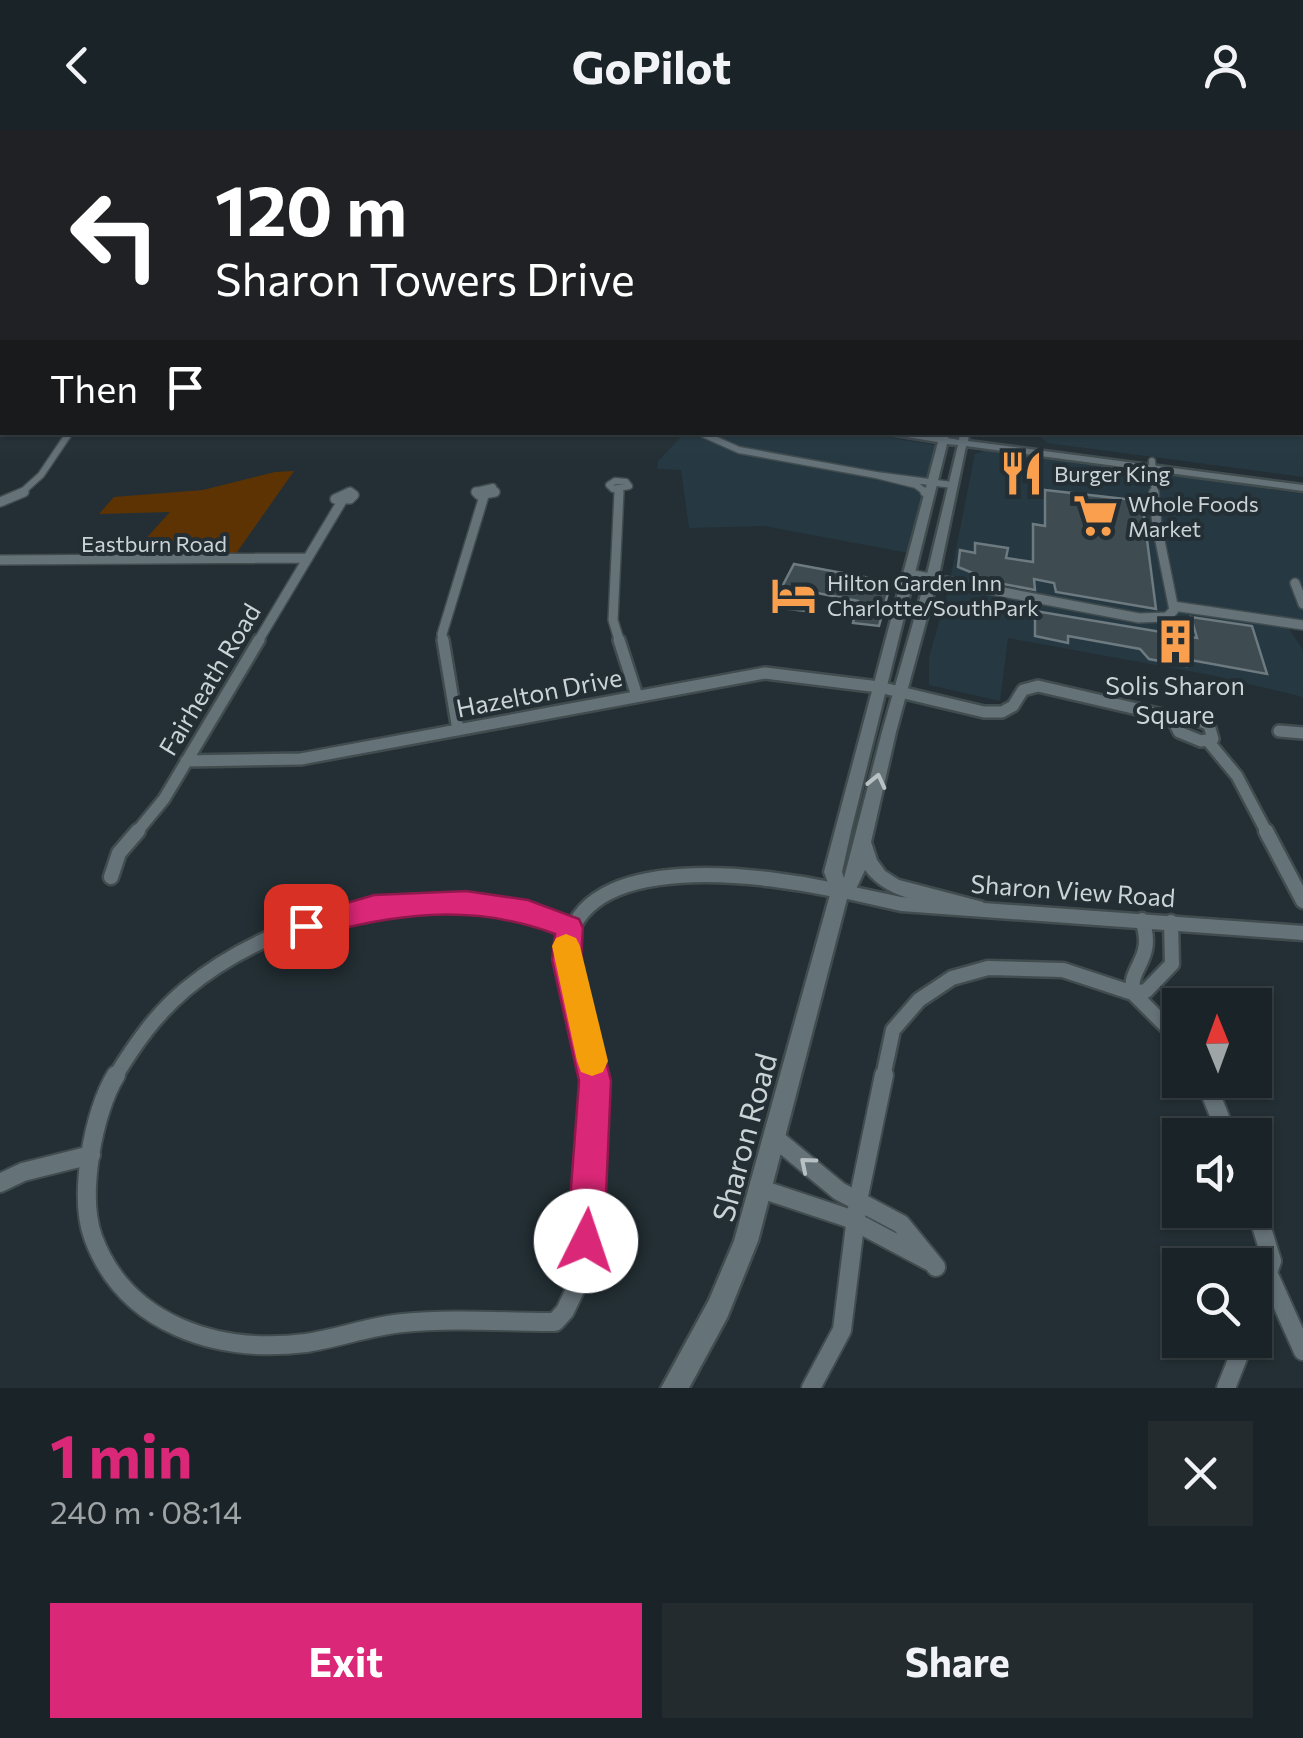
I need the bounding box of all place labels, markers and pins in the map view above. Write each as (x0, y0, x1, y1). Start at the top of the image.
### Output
restaurant icon: Burger King (997, 449, 1045, 497)
place label: Burger King (1054, 460, 1171, 487)
place label: Whole Foods Market (1128, 490, 1259, 542)
supermarket icon: Whole Foods Market (1071, 492, 1119, 540)
place label: Hilton Garden Inn Charlotte/SouthPark (827, 569, 1039, 621)
hotel icon: Hilton Garden Inn Charlotte/SouthPark (770, 571, 818, 619)
building icon: Solis Sharon Square (1151, 617, 1199, 665)
place label: Solis Sharon Square (1105, 670, 1245, 729)
pin (264, 884, 349, 969)

